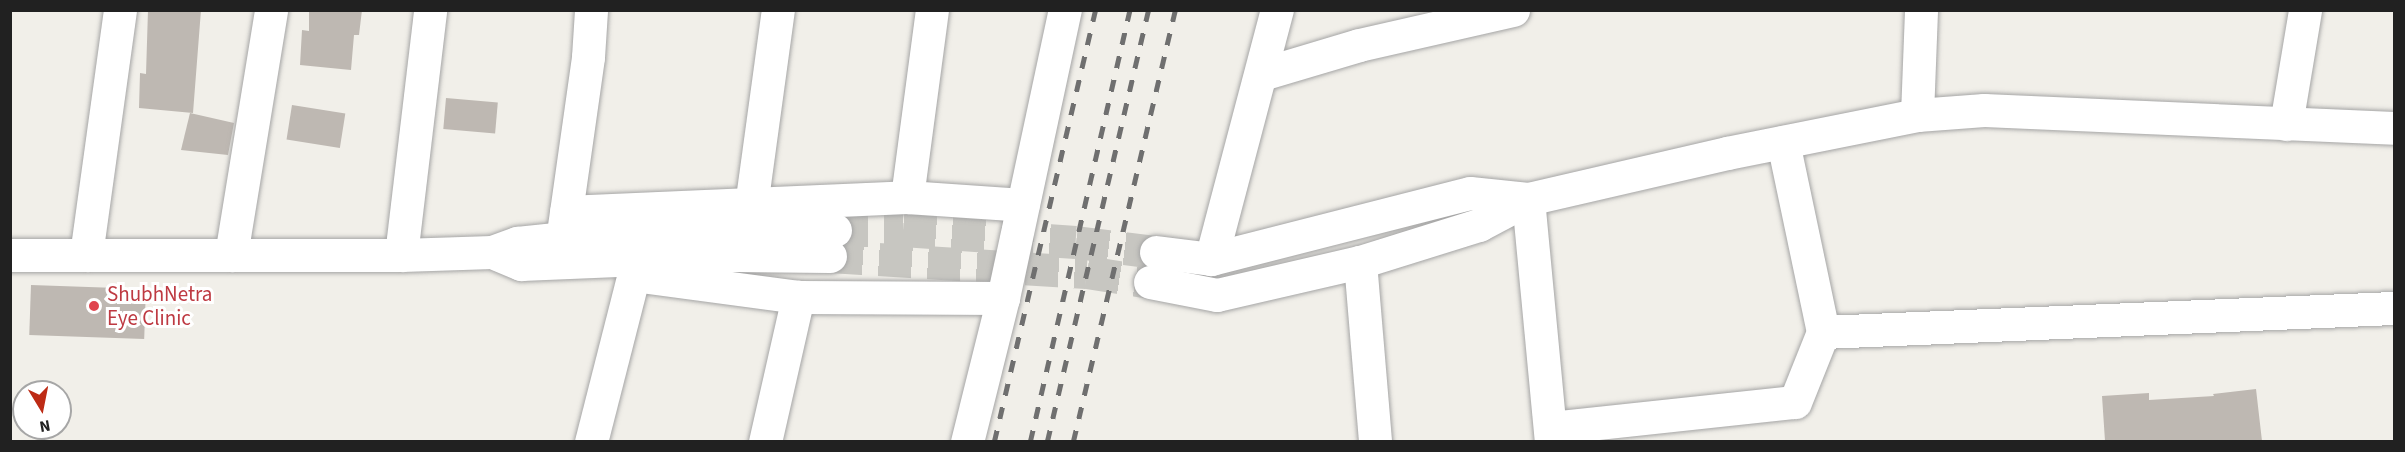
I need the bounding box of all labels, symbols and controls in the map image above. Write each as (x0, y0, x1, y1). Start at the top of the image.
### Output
place label: ShubhNetra Eye Clinic (107, 281, 212, 331)
marker: ShubhNetra Eye Clinic (85, 297, 103, 315)
north arrow (12, 380, 72, 440)
text: N (38, 414, 52, 438)

